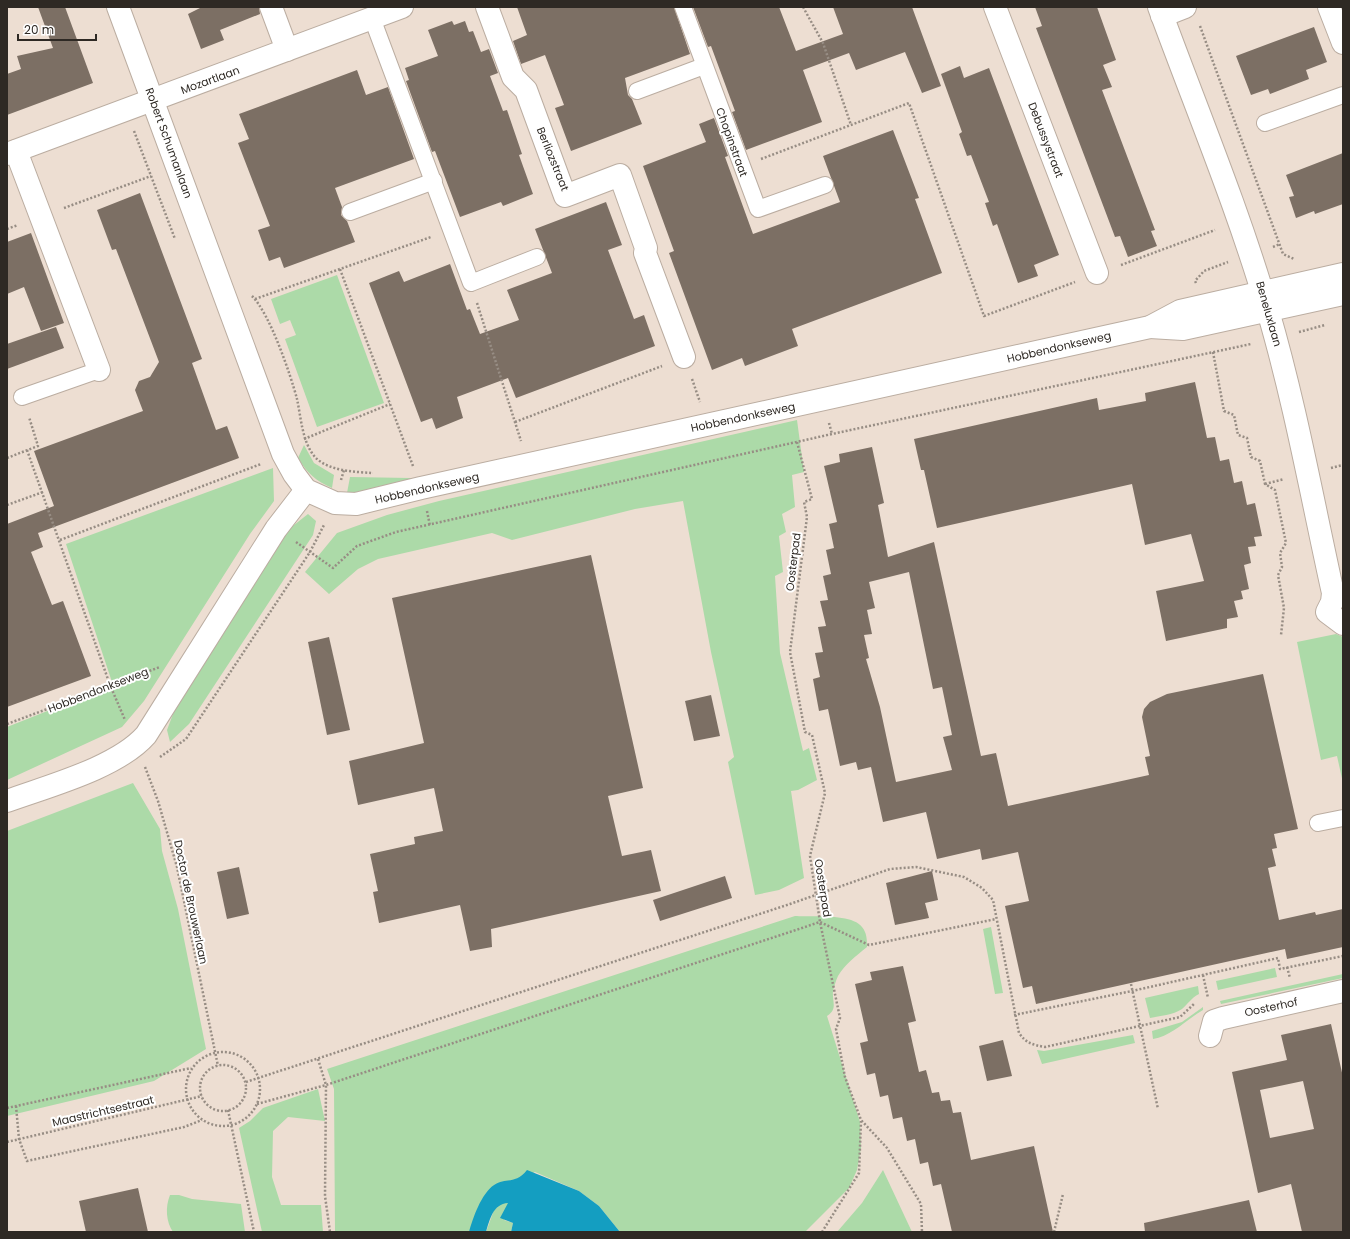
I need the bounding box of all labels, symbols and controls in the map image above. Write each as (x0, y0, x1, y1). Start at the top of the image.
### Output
scale bar (18, 16, 96, 42)
text: 20 m (24, 21, 54, 38)
street label: Mozartlaan (178, 62, 242, 98)
street label: Robert Schumanlaan (142, 85, 196, 201)
street label: Debussystraat (1024, 100, 1068, 180)
street label: Chopinstraat (712, 105, 752, 179)
street label: Berliozstraat (533, 125, 573, 193)
street label: Beneluxlaan (1252, 280, 1286, 348)
street label: Hobbendonkseweg (1005, 327, 1113, 367)
street label: Hobbendonkseweg (689, 398, 797, 436)
street label: Hobbendonkseweg (373, 468, 481, 508)
street label: Oosterpad (781, 532, 805, 592)
street label: Hobbendonkseweg (45, 663, 151, 717)
street label: Doctor de Brouwerlaan (170, 839, 212, 965)
street label: Oosterpad (811, 858, 835, 918)
street label: Oosterhof (1243, 993, 1299, 1020)
street label: Maastrichtsestraat (51, 1092, 155, 1130)

